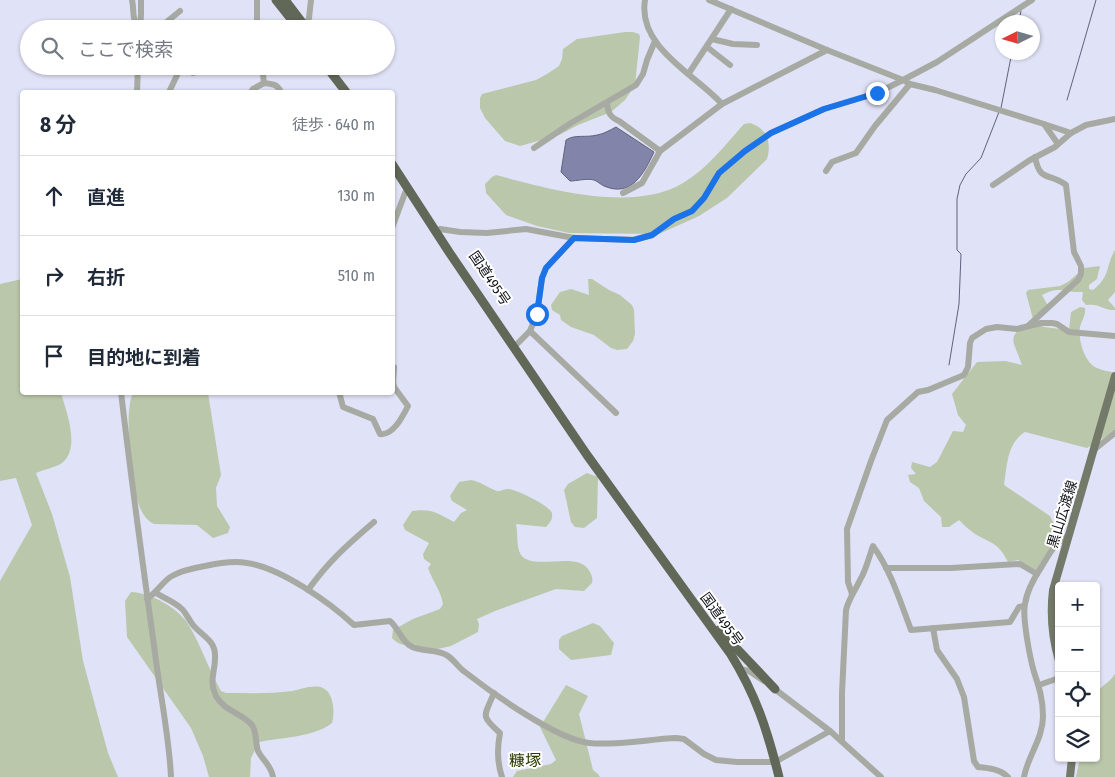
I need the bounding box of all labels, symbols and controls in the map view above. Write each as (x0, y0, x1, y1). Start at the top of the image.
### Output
north arrow (995, 15, 1040, 60)
search box (20, 20, 395, 75)
icon: search (38, 34, 66, 62)
text: ここで検索 (78, 38, 173, 61)
route end (866, 82, 889, 105)
text: 8 分 (40, 112, 76, 138)
text: 徒歩 · 640 m (292, 115, 375, 134)
icon: ahead (40, 182, 68, 210)
text: 直進 (87, 186, 125, 209)
text: 130 m (337, 186, 375, 205)
street label: 国道495号 (465, 248, 514, 309)
icon: right (40, 262, 68, 290)
text: 右折 (87, 266, 125, 289)
text: 510 m (338, 266, 375, 285)
route start (526, 303, 549, 326)
icon: arrive (40, 342, 68, 370)
text: 目的地に到着 (87, 346, 201, 369)
street label: 黒山広渡線 (1044, 478, 1081, 550)
map controls (1055, 582, 1100, 762)
button: + (1055, 582, 1100, 627)
street label: 国道495号 (697, 589, 747, 649)
button: − (1055, 627, 1100, 672)
button: locate (1055, 672, 1100, 717)
button: layers (1055, 717, 1100, 762)
district label: 糠塚 (509, 751, 541, 770)

